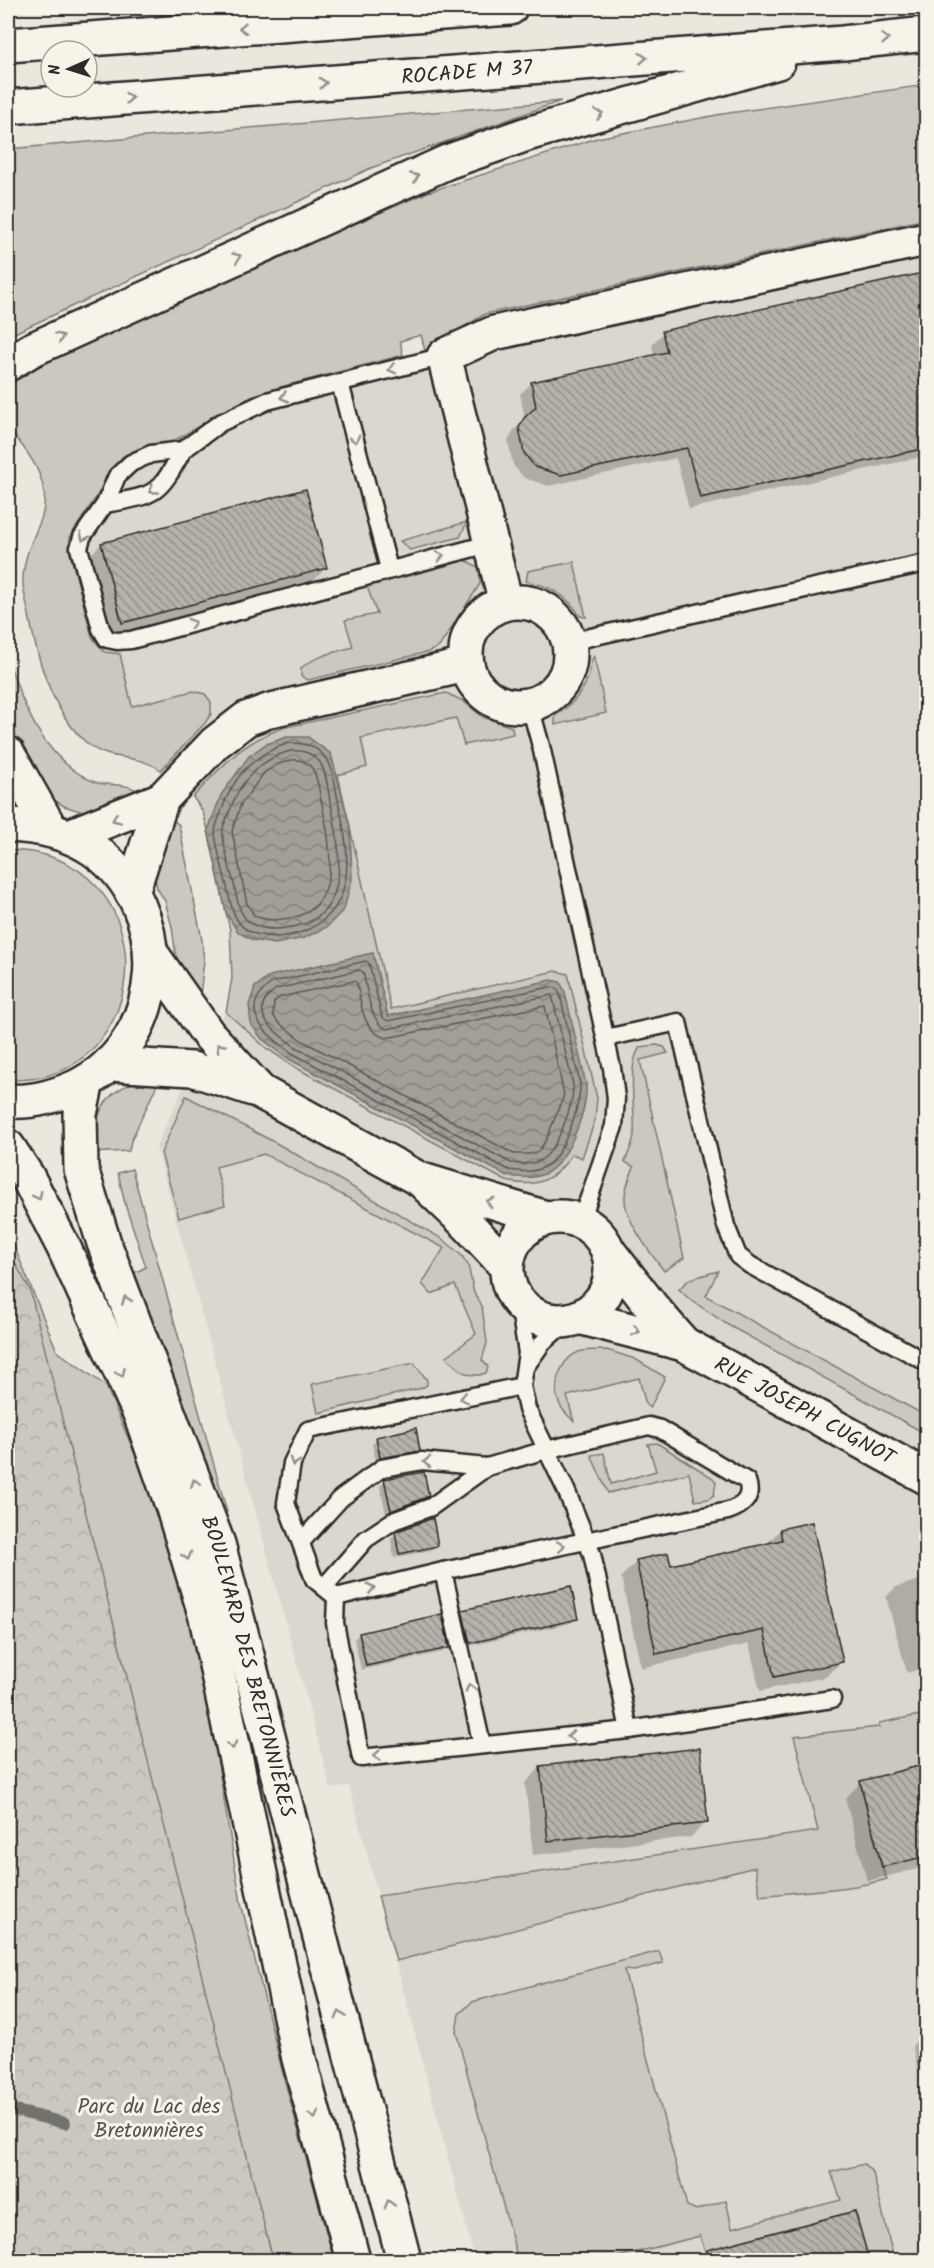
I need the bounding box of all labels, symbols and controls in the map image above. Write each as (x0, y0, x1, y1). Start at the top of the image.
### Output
one-way arrow (238, 21, 247, 34)
one-way arrow (880, 33, 889, 46)
north arrow (39, 39, 99, 99)
street label: ROCADE M 37 (400, 52, 535, 95)
one-way arrow (639, 52, 648, 65)
text: N (43, 64, 68, 75)
one-way arrow (319, 76, 328, 89)
one-way arrow (124, 92, 133, 105)
one-way arrow (593, 109, 604, 121)
one-way arrow (409, 172, 420, 184)
one-way arrow (231, 252, 242, 264)
one-way arrow (53, 333, 64, 345)
one-way arrow (387, 362, 397, 375)
one-way arrow (279, 390, 289, 403)
one-way arrow (348, 433, 360, 444)
one-way arrow (149, 483, 160, 494)
one-way arrow (79, 531, 91, 542)
one-way arrow (435, 551, 445, 563)
one-way arrow (186, 618, 196, 630)
one-way arrow (111, 812, 122, 824)
one-way arrow (216, 1043, 227, 1054)
one-way arrow (31, 1190, 42, 1201)
one-way arrow (485, 1196, 495, 1209)
one-way arrow (121, 1296, 133, 1307)
one-way arrow (631, 1323, 641, 1336)
street label: RUE JOSEPH CUGNOT (708, 1349, 902, 1476)
one-way arrow (114, 1366, 126, 1377)
one-way arrow (460, 1391, 470, 1404)
one-way arrow (423, 1456, 432, 1469)
one-way arrow (289, 1457, 301, 1467)
one-way arrow (190, 1478, 203, 1489)
street label: BOULEVARD DES BRETONNIÈRES (191, 1511, 303, 1821)
one-way arrow (556, 1540, 566, 1553)
one-way arrow (180, 1550, 192, 1561)
one-way arrow (366, 1583, 376, 1596)
one-way arrow (464, 1683, 477, 1693)
one-way arrow (566, 1729, 575, 1742)
one-way arrow (225, 1740, 238, 1750)
one-way arrow (372, 1750, 382, 1762)
one-way arrow (335, 2010, 347, 2021)
park label: Parc du Lac des Bretonnières (78, 2091, 221, 2148)
one-way arrow (306, 2110, 319, 2120)
one-way arrow (384, 2199, 396, 2210)

